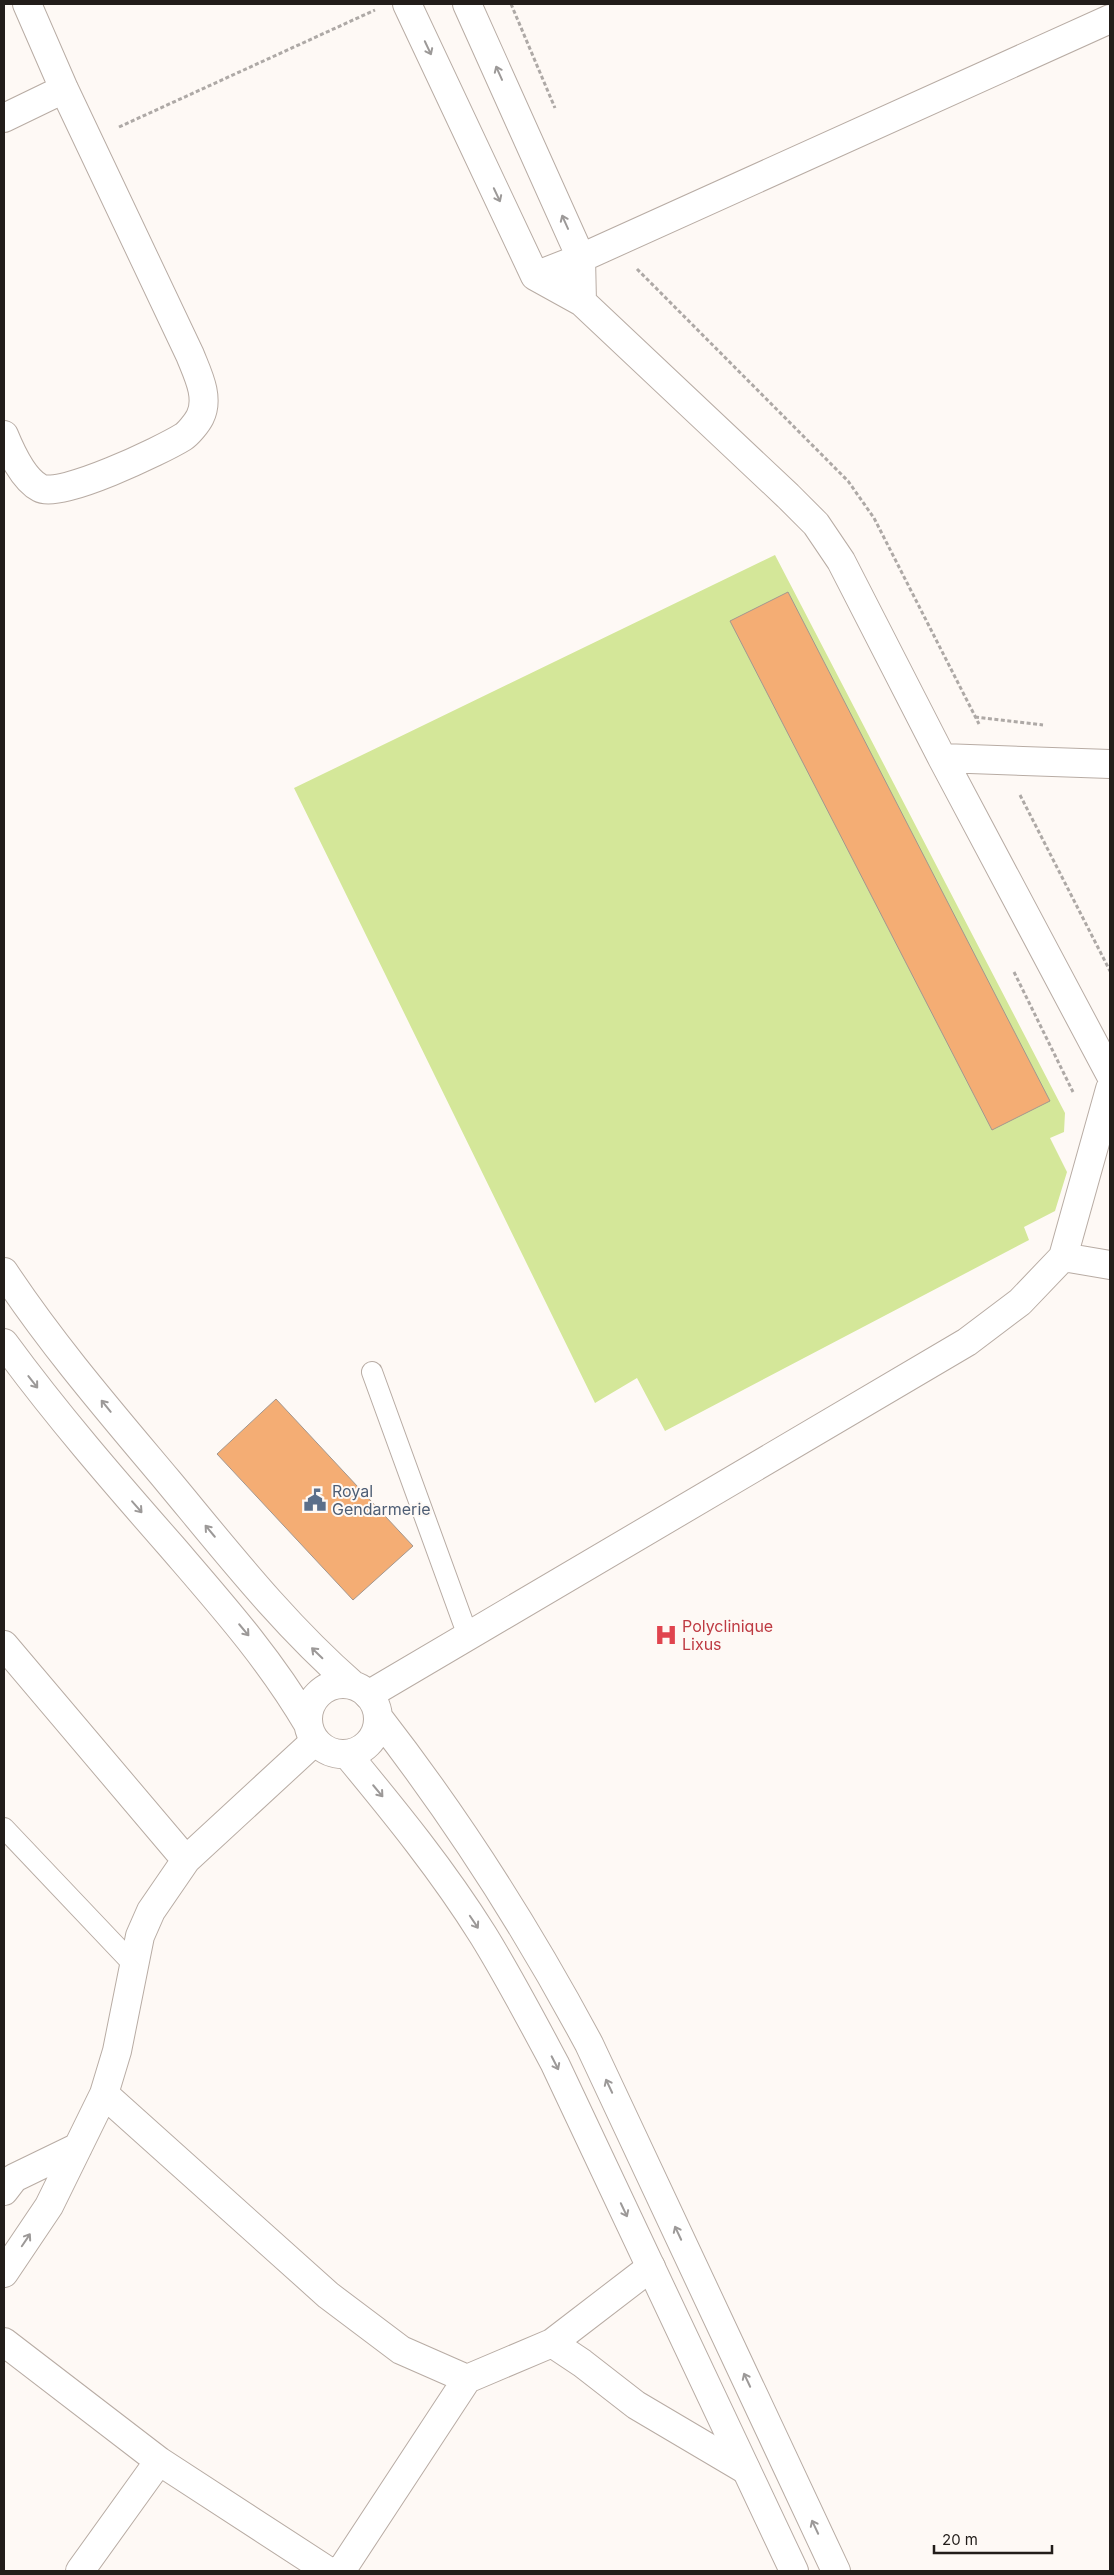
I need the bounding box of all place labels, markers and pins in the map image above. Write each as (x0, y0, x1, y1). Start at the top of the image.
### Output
place label: Royal Gendarmerie (332, 1481, 431, 1519)
public building icon: Royal Gendarmerie (302, 1487, 328, 1513)
place label: Polyclinique Lixus (682, 1616, 773, 1654)
hospital icon: Polyclinique Lixus (653, 1622, 679, 1648)

